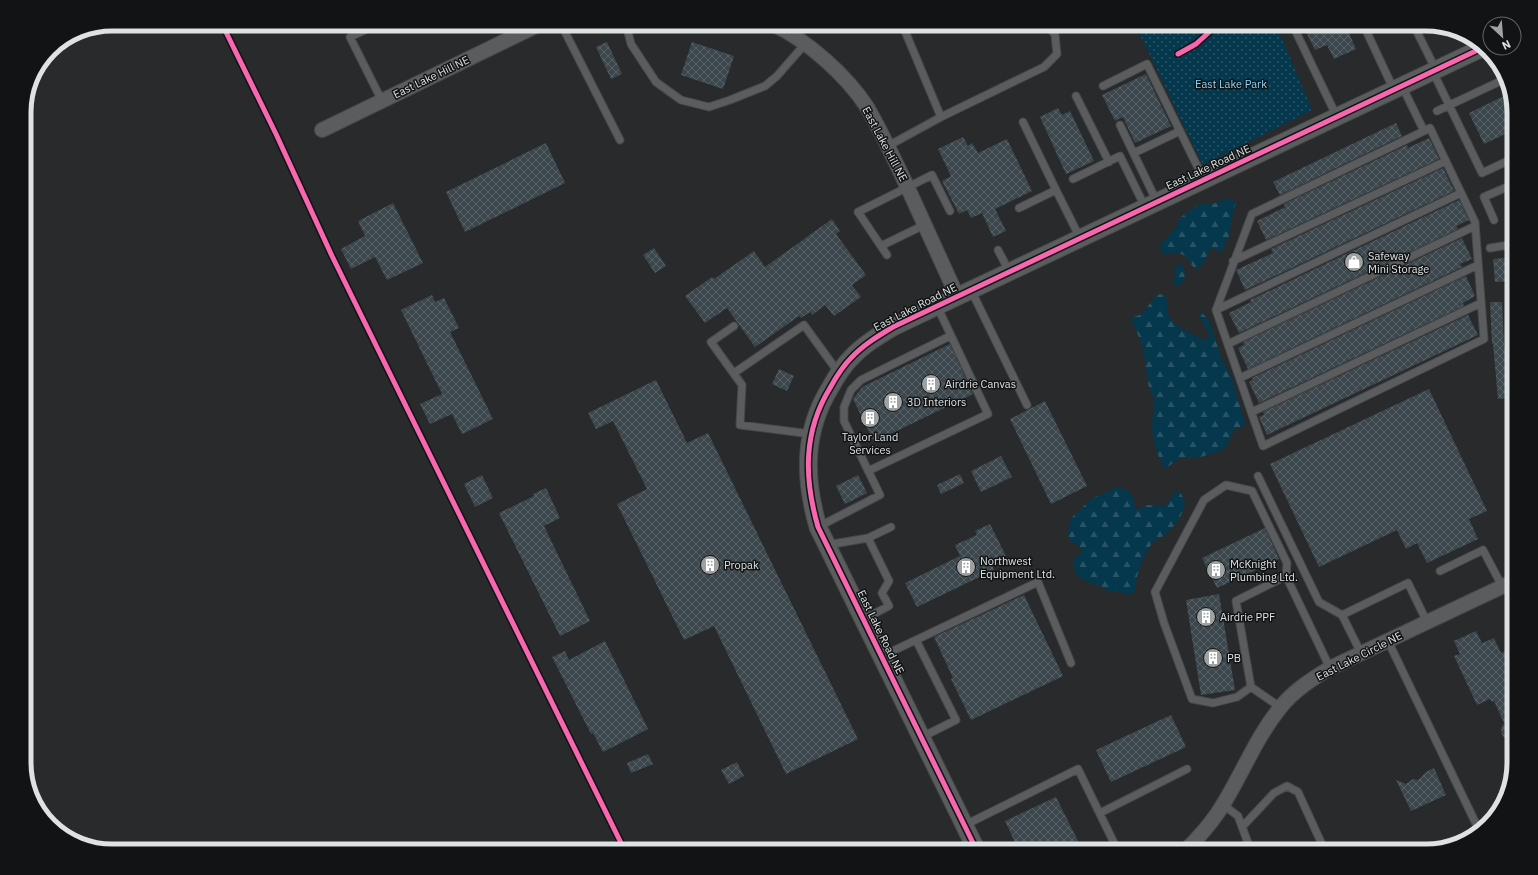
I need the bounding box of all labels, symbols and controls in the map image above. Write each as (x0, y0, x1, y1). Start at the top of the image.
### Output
north arrow (1482, 16, 1522, 56)
text: N (1500, 37, 1513, 53)
street label: East Lake Hill NE (391, 53, 471, 101)
park label: East Lake Park (1195, 77, 1267, 91)
street label: East Lake Hill NE (859, 104, 911, 184)
street label: East Lake Road NE (1163, 141, 1253, 193)
place label: Safeway Mini Storage (1368, 249, 1429, 276)
shop icon: Safeway Mini Storage (1343, 251, 1365, 273)
street label: East Lake Road NE (871, 280, 959, 334)
building icon: Airdrie Canvas (920, 373, 942, 395)
place label: Airdrie Canvas (945, 377, 1016, 391)
building icon: 3D Interiors (882, 391, 904, 413)
place label: 3D Interiors (907, 395, 966, 409)
building icon: Taylor Land Services (859, 407, 881, 429)
place label: Taylor Land Services (842, 430, 898, 457)
building icon: Propak (699, 554, 721, 576)
place label: Northwest Equipment Ltd. (980, 554, 1055, 581)
building icon: Northwest Equipment Ltd. (955, 556, 977, 578)
place label: McKnight Plumbing Ltd. (1230, 557, 1298, 584)
place label: Propak (724, 558, 759, 572)
building icon: McKnight Plumbing Ltd. (1205, 559, 1227, 581)
street label: East Lake Road NE (855, 588, 907, 676)
building icon: Airdrie PPF (1195, 606, 1217, 628)
place label: Airdrie PPF (1220, 610, 1275, 624)
street label: East Lake Circle NE (1314, 628, 1404, 684)
building icon: PB (1202, 647, 1224, 669)
place label: PB (1227, 651, 1241, 665)

